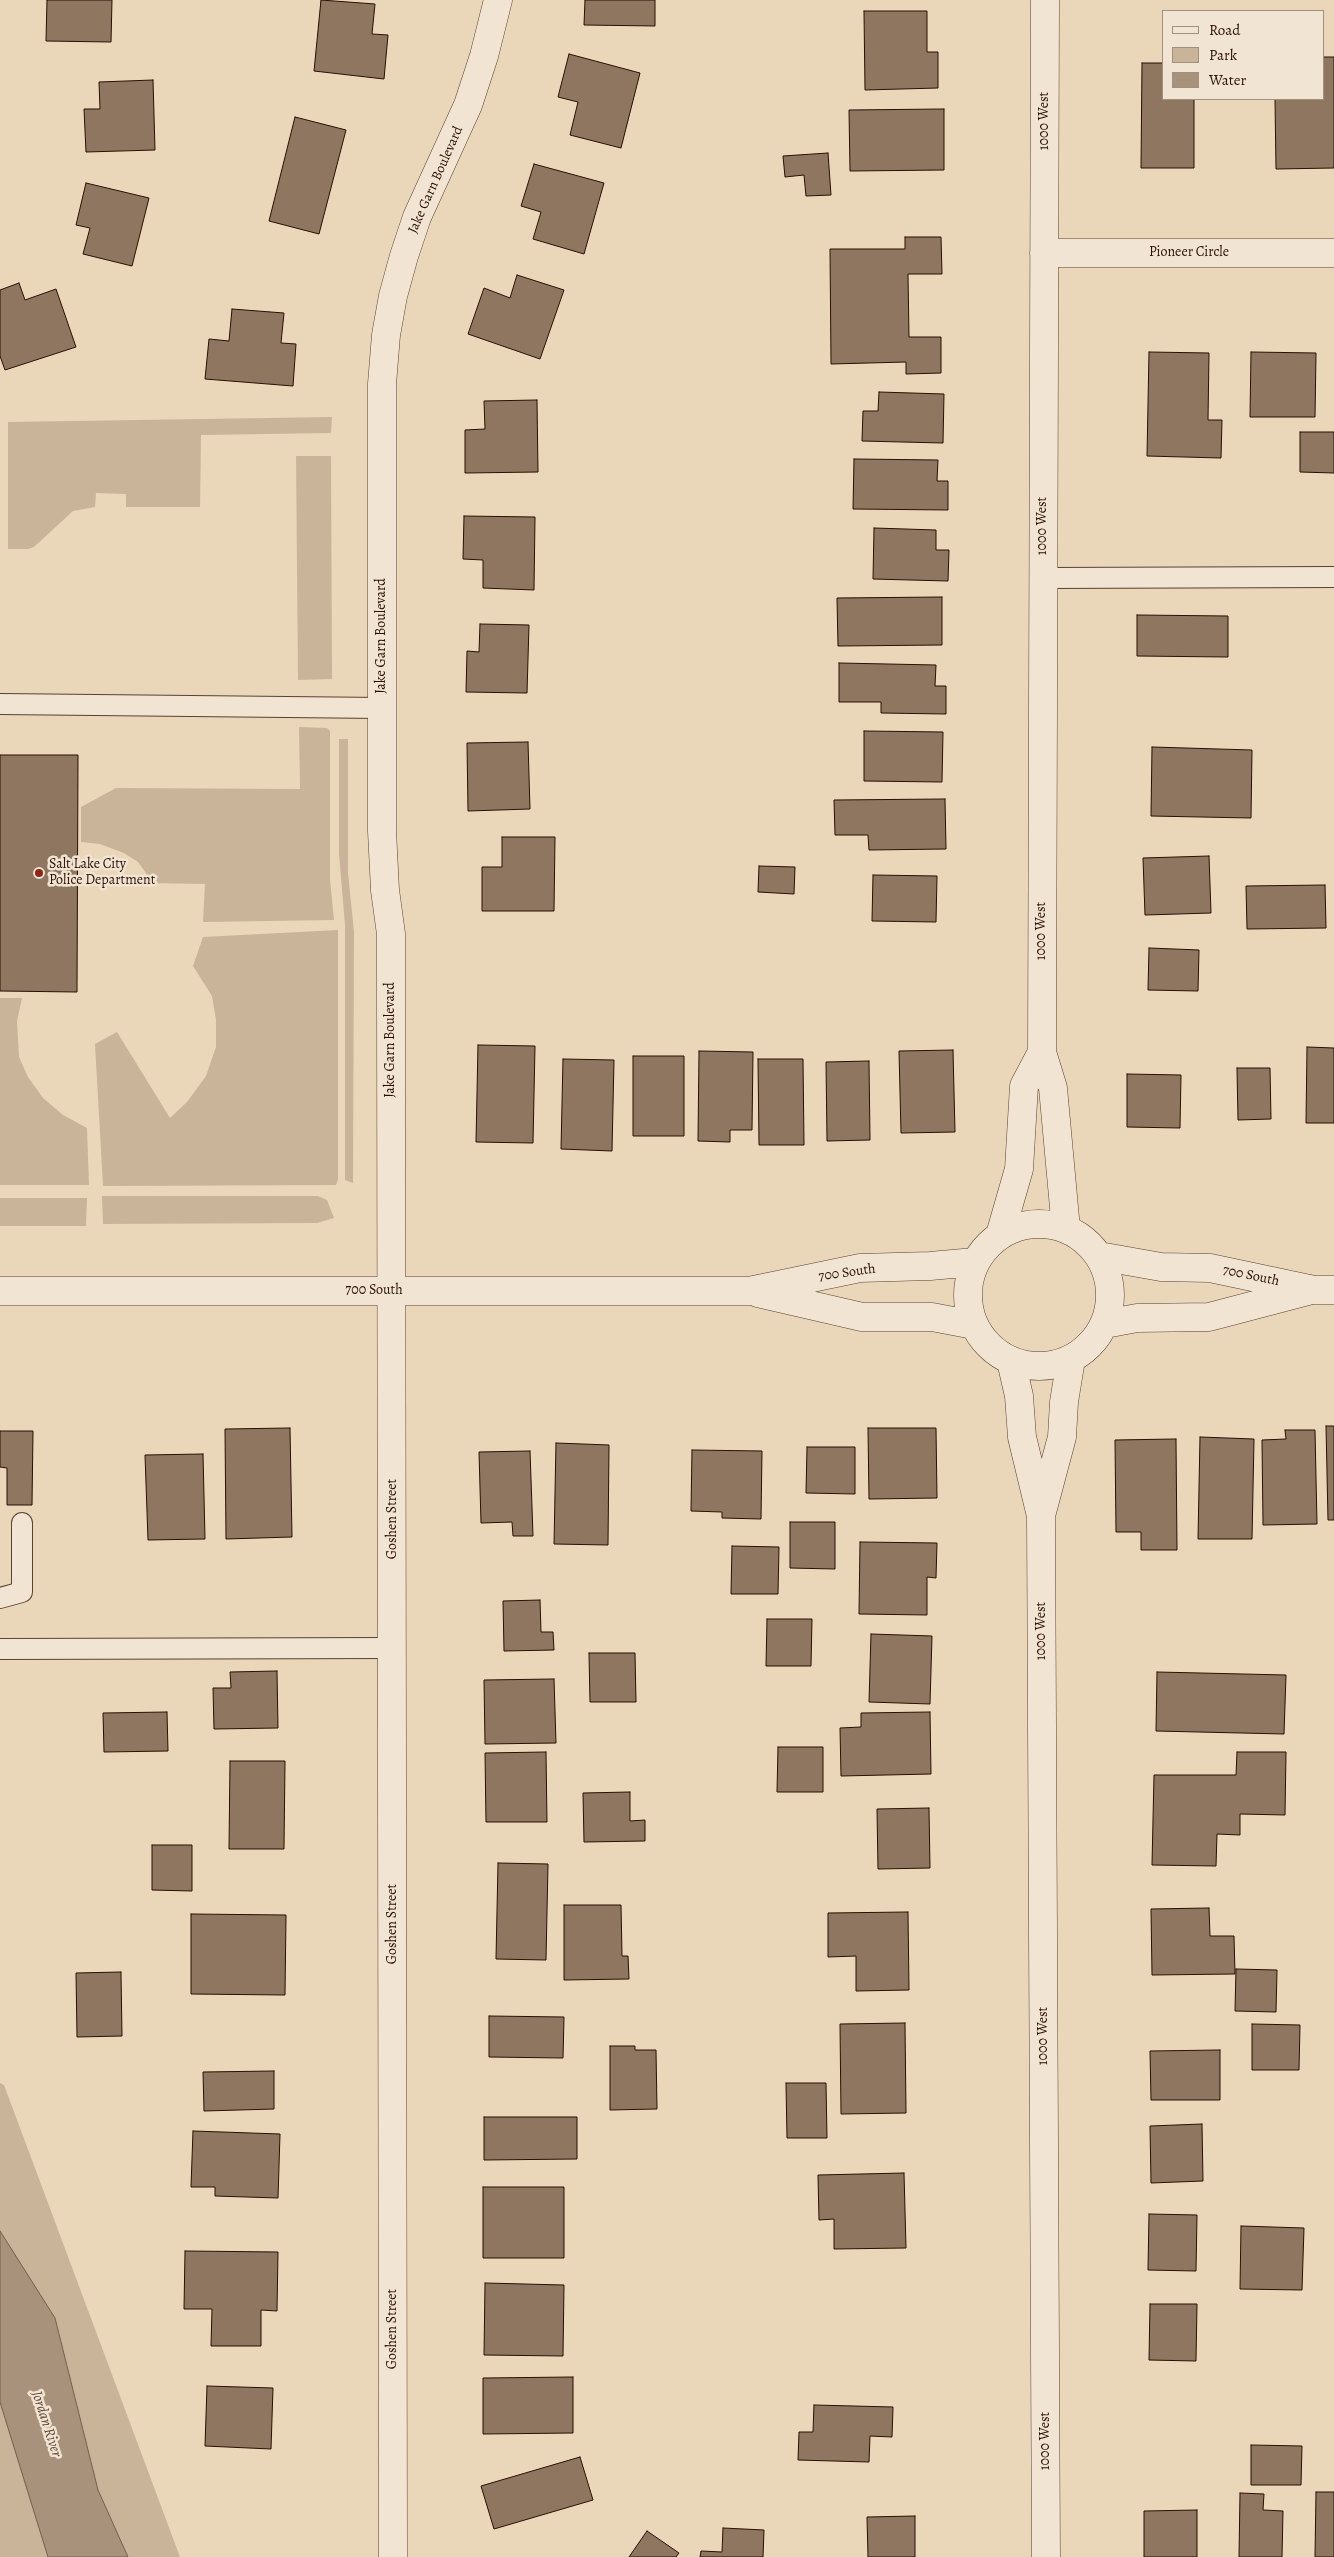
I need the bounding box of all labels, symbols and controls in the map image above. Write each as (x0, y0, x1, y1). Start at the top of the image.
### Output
legend (1162, 10, 1324, 100)
text: Road (1209, 20, 1240, 40)
text: Park (1209, 45, 1237, 65)
text: Water (1209, 70, 1246, 90)
street label: 1000 West (1037, 92, 1053, 150)
street label: Jake Garn Boulevard (405, 124, 467, 236)
street label: Pioneer Circle (1149, 245, 1229, 261)
street label: 1000 West (1035, 497, 1051, 555)
street label: Jake Garn Boulevard (374, 578, 390, 694)
place label: Salt Lake City Police Department (49, 857, 155, 890)
marker: Salt Lake City Police Department (33, 867, 45, 879)
street label: 1000 West (1034, 902, 1050, 960)
street label: Jake Garn Boulevard (383, 982, 399, 1098)
street label: 700 South (817, 1261, 877, 1285)
street label: 700 South (1221, 1262, 1281, 1290)
street label: 700 South (345, 1283, 403, 1299)
street label: Goshen Street (385, 1479, 401, 1559)
street label: 1000 West (1034, 1602, 1050, 1660)
street label: Goshen Street (385, 1884, 401, 1964)
street label: 1000 West (1036, 2007, 1052, 2065)
street label: Goshen Street (385, 2289, 401, 2369)
water label: Jordan River (27, 2389, 65, 2459)
street label: 1000 West (1038, 2412, 1054, 2470)

